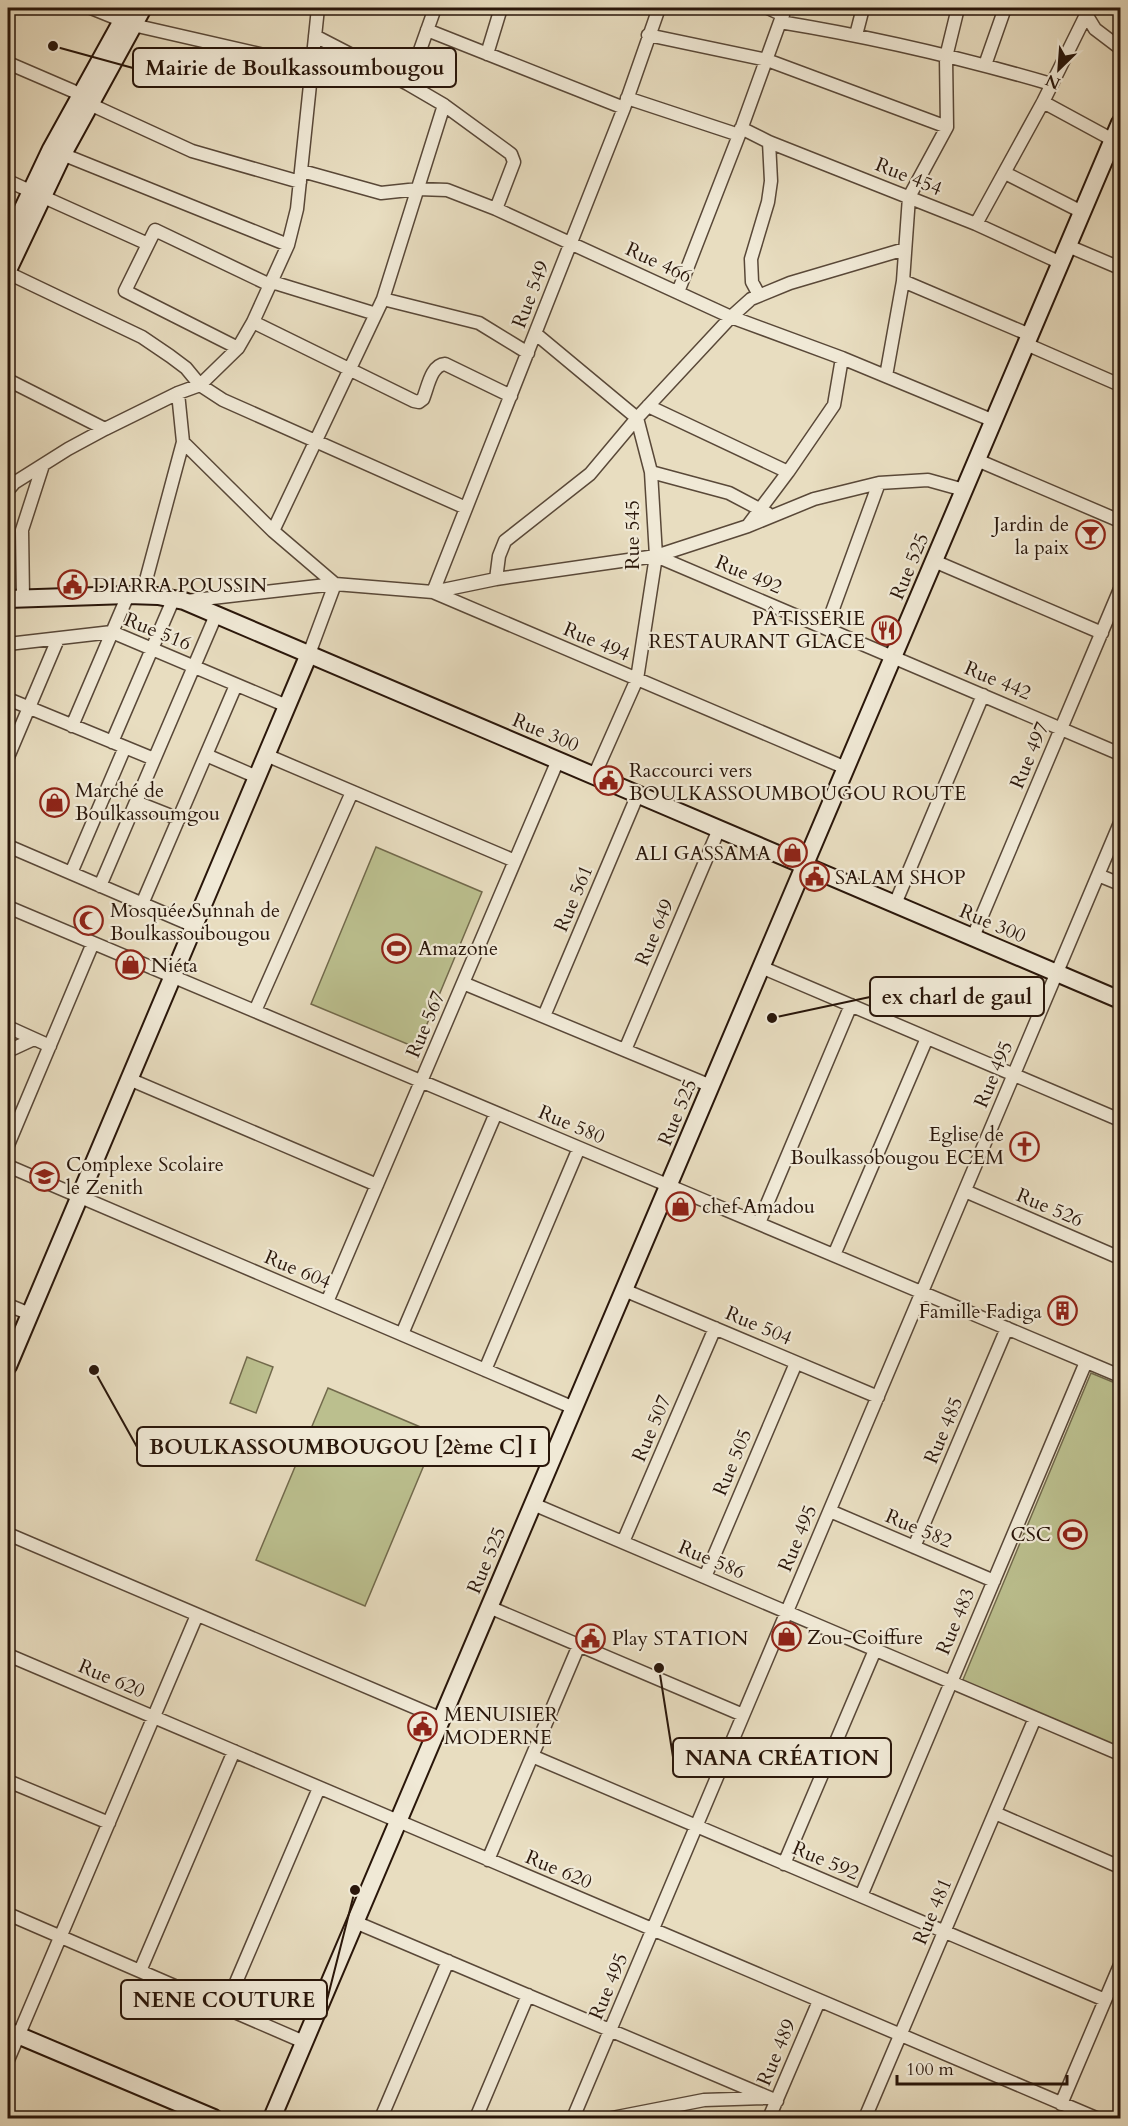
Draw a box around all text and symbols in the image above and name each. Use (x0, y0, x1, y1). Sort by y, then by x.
north arrow (1029, 39, 1089, 99)
callout: Mairie de Boulkassoumbougou (133, 48, 456, 87)
text: Mairie de Boulkassoumbougou (145, 54, 445, 83)
text: N (1042, 69, 1064, 95)
street label: Rue 454 (871, 151, 946, 202)
street label: Rue 466 (621, 235, 696, 289)
street label: Rue 549 (505, 257, 556, 332)
street label: Rue 545 (619, 500, 646, 570)
place label: Jardin de la paix (991, 511, 1069, 561)
bar icon: Jardin de la paix (1074, 519, 1106, 551)
street label: Rue 525 (883, 529, 936, 604)
street label: Rue 492 (711, 548, 786, 601)
public building icon: DIARRA POUSSIN (56, 569, 88, 601)
place label: DIARRA POUSSIN (93, 572, 267, 599)
place label: PÂTISSERIE RESTAURANT GLACE (649, 605, 865, 655)
street label: Rue 516 (120, 606, 195, 657)
restaurant icon: PÂTISSERIE RESTAURANT GLACE (870, 614, 902, 646)
street label: Rue 494 (559, 615, 634, 668)
street label: Rue 442 (960, 654, 1035, 707)
street label: Rue 300 (508, 706, 583, 759)
street label: Rue 497 (1003, 718, 1056, 793)
place label: Raccourci vers BOULKASSOUMBOUGOU ROUTE (629, 757, 966, 807)
public building icon: Raccourci vers BOULKASSOUMBOUGOU ROUTE (592, 765, 624, 797)
place label: Marché de Boulkassoumgou (75, 777, 220, 827)
shop icon: Marché de Boulkassoumgou (38, 786, 70, 818)
shop icon: ALI GASSAMA (776, 837, 808, 869)
place label: ALI GASSAMA (635, 840, 772, 867)
street label: Rue 561 (547, 861, 600, 936)
public building icon: SALAM SHOP (798, 861, 830, 893)
place label: SALAM SHOP (835, 864, 966, 891)
street label: Rue 649 (628, 895, 681, 970)
place label: Mosquée Sunnah de Boulkassoubougou (110, 897, 280, 947)
street label: Rue 300 (955, 897, 1030, 950)
mosque icon: Mosquée Sunnah de Boulkassoubougou (73, 905, 105, 937)
sports icon: Amazone (381, 932, 413, 964)
place label: Amazone (418, 935, 498, 962)
shop icon: Niéta (114, 949, 146, 981)
place label: Niéta (151, 952, 198, 979)
callout: ex charl de gaul (870, 977, 1044, 1016)
text: ex charl de gaul (882, 983, 1032, 1012)
street label: Rue 567 (399, 987, 452, 1062)
street label: Rue 495 (967, 1037, 1020, 1112)
street label: Rue 525 (651, 1075, 704, 1150)
street label: Rue 580 (534, 1098, 609, 1151)
place label: Eglise de Boulkassobougou ECEM (790, 1121, 1004, 1171)
church icon: Eglise de Boulkassobougou ECEM (1009, 1130, 1041, 1162)
place label: Complexe Scolaire le Zenith (66, 1151, 224, 1201)
school or university icon: Complexe Scolaire le Zenith (29, 1160, 61, 1192)
street label: Rue 526 (1012, 1181, 1087, 1234)
shop icon: chef Amadou (665, 1190, 697, 1222)
place label: chef Amadou (702, 1193, 815, 1220)
street label: Rue 604 (260, 1243, 335, 1296)
building icon: Famille Fadiga (1047, 1295, 1079, 1327)
place label: Famille Fadiga (919, 1298, 1042, 1325)
street label: Rue 504 (721, 1299, 796, 1352)
street label: Rue 507 (625, 1391, 678, 1466)
street label: Rue 485 (917, 1393, 970, 1468)
street label: Rue 505 (706, 1425, 759, 1500)
callout: BOULKASSOUMBOUGOU [2ème C] I (137, 1427, 549, 1466)
text: BOULKASSOUMBOUGOU [2ème C] I (149, 1433, 537, 1462)
street label: Rue 495 (771, 1501, 824, 1576)
street label: Rue 582 (881, 1502, 956, 1555)
sports icon: CSC (1056, 1518, 1088, 1550)
place label: CSC (1010, 1521, 1051, 1548)
street label: Rue 525 (460, 1523, 513, 1598)
street label: Rue 586 (674, 1533, 749, 1586)
street label: Rue 483 (929, 1584, 982, 1659)
shop icon: Zou-Coiffure (770, 1621, 802, 1653)
public building icon: Play STATION (575, 1622, 607, 1654)
place label: Zou-Coiffure (807, 1624, 923, 1651)
place label: Play STATION (612, 1625, 748, 1652)
street label: Rue 620 (74, 1652, 149, 1705)
place label: MENUISIER MODERNE (444, 1701, 559, 1751)
public building icon: MENUISIER MODERNE (407, 1710, 439, 1742)
callout: NANA CRÉATION (673, 1738, 891, 1777)
text: NANA CRÉATION (685, 1744, 879, 1773)
street label: Rue 592 (788, 1834, 863, 1887)
street label: Rue 620 (521, 1843, 596, 1896)
street label: Rue 481 (906, 1874, 959, 1949)
street label: Rue 495 (582, 1949, 635, 2024)
callout: NENE COUTURE (121, 1980, 327, 2019)
text: NENE COUTURE (133, 1986, 315, 2015)
street label: Rue 489 (750, 2015, 803, 2090)
scale bar (897, 2048, 1066, 2086)
text: 100 m (906, 2057, 954, 2082)

